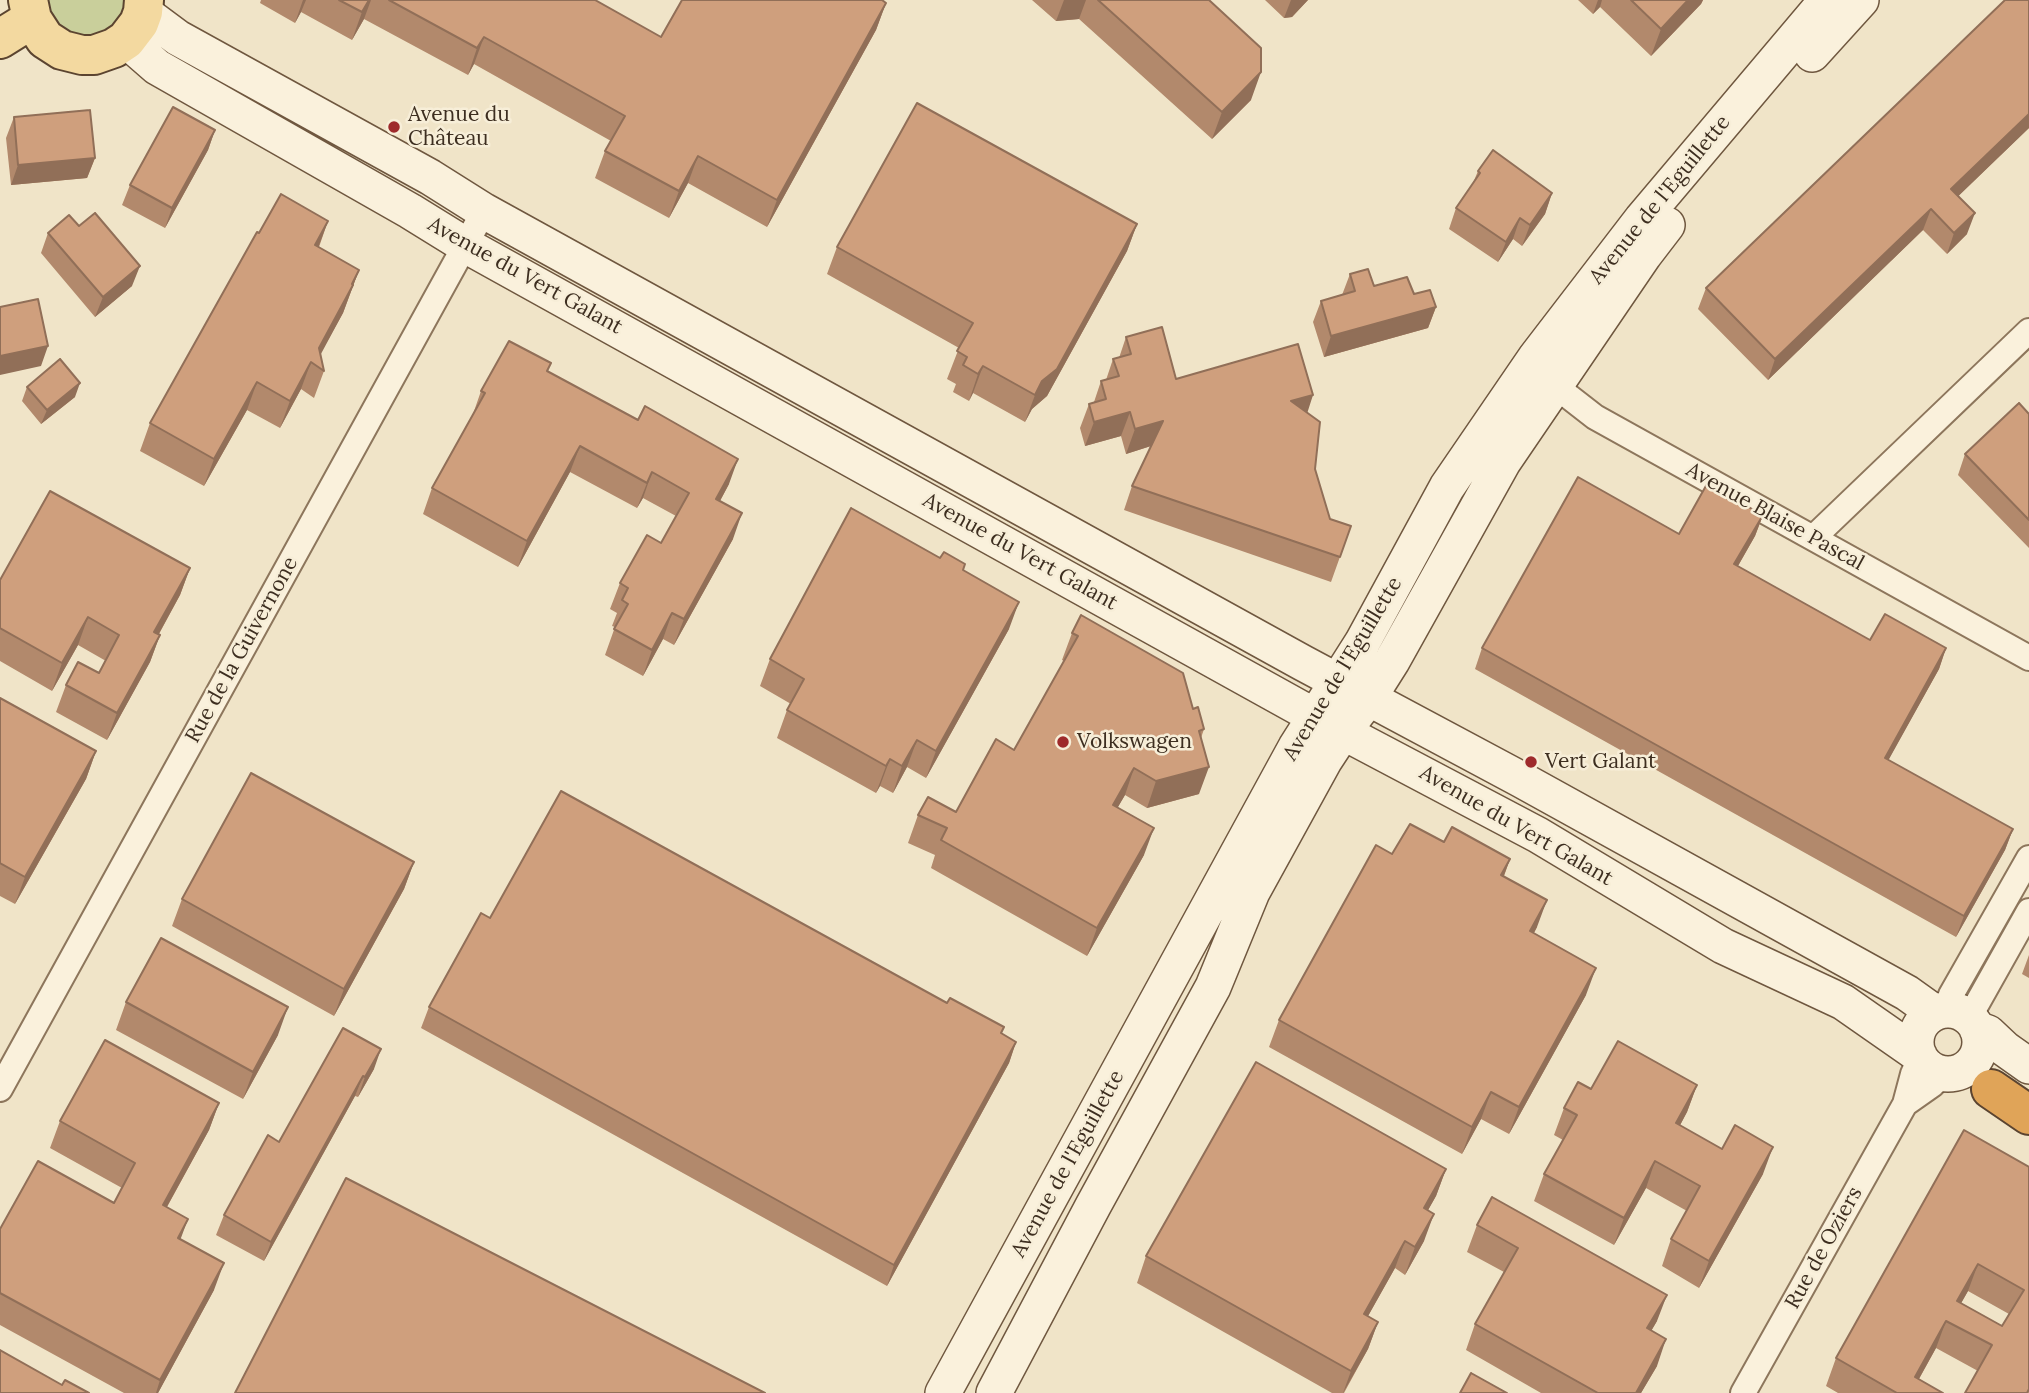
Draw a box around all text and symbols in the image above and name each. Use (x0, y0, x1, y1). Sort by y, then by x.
place label: Avenue du Château (408, 102, 510, 152)
street label: Avenue de l'Eguillette (1584, 111, 1736, 289)
marker: Avenue du Château (386, 119, 402, 135)
street label: Avenue du Vert Galant (423, 212, 627, 340)
street label: Avenue Blaise Pascal (1682, 458, 1868, 576)
street label: Avenue du Vert Galant (918, 488, 1122, 616)
street label: Rue de la Guivernone (180, 553, 304, 747)
street label: Avenue de l'Eguillette (1278, 573, 1408, 765)
place label: Volkswagen (1077, 729, 1192, 755)
marker: Volkswagen (1055, 734, 1071, 750)
place label: Vert Galant (1545, 749, 1656, 775)
marker: Vert Galant (1523, 754, 1539, 770)
street label: Avenue du Vert Galant (1415, 760, 1617, 892)
street label: Avenue de l'Eguillette (1006, 1066, 1130, 1262)
street label: Rue de Oziers (1780, 1183, 1868, 1313)

